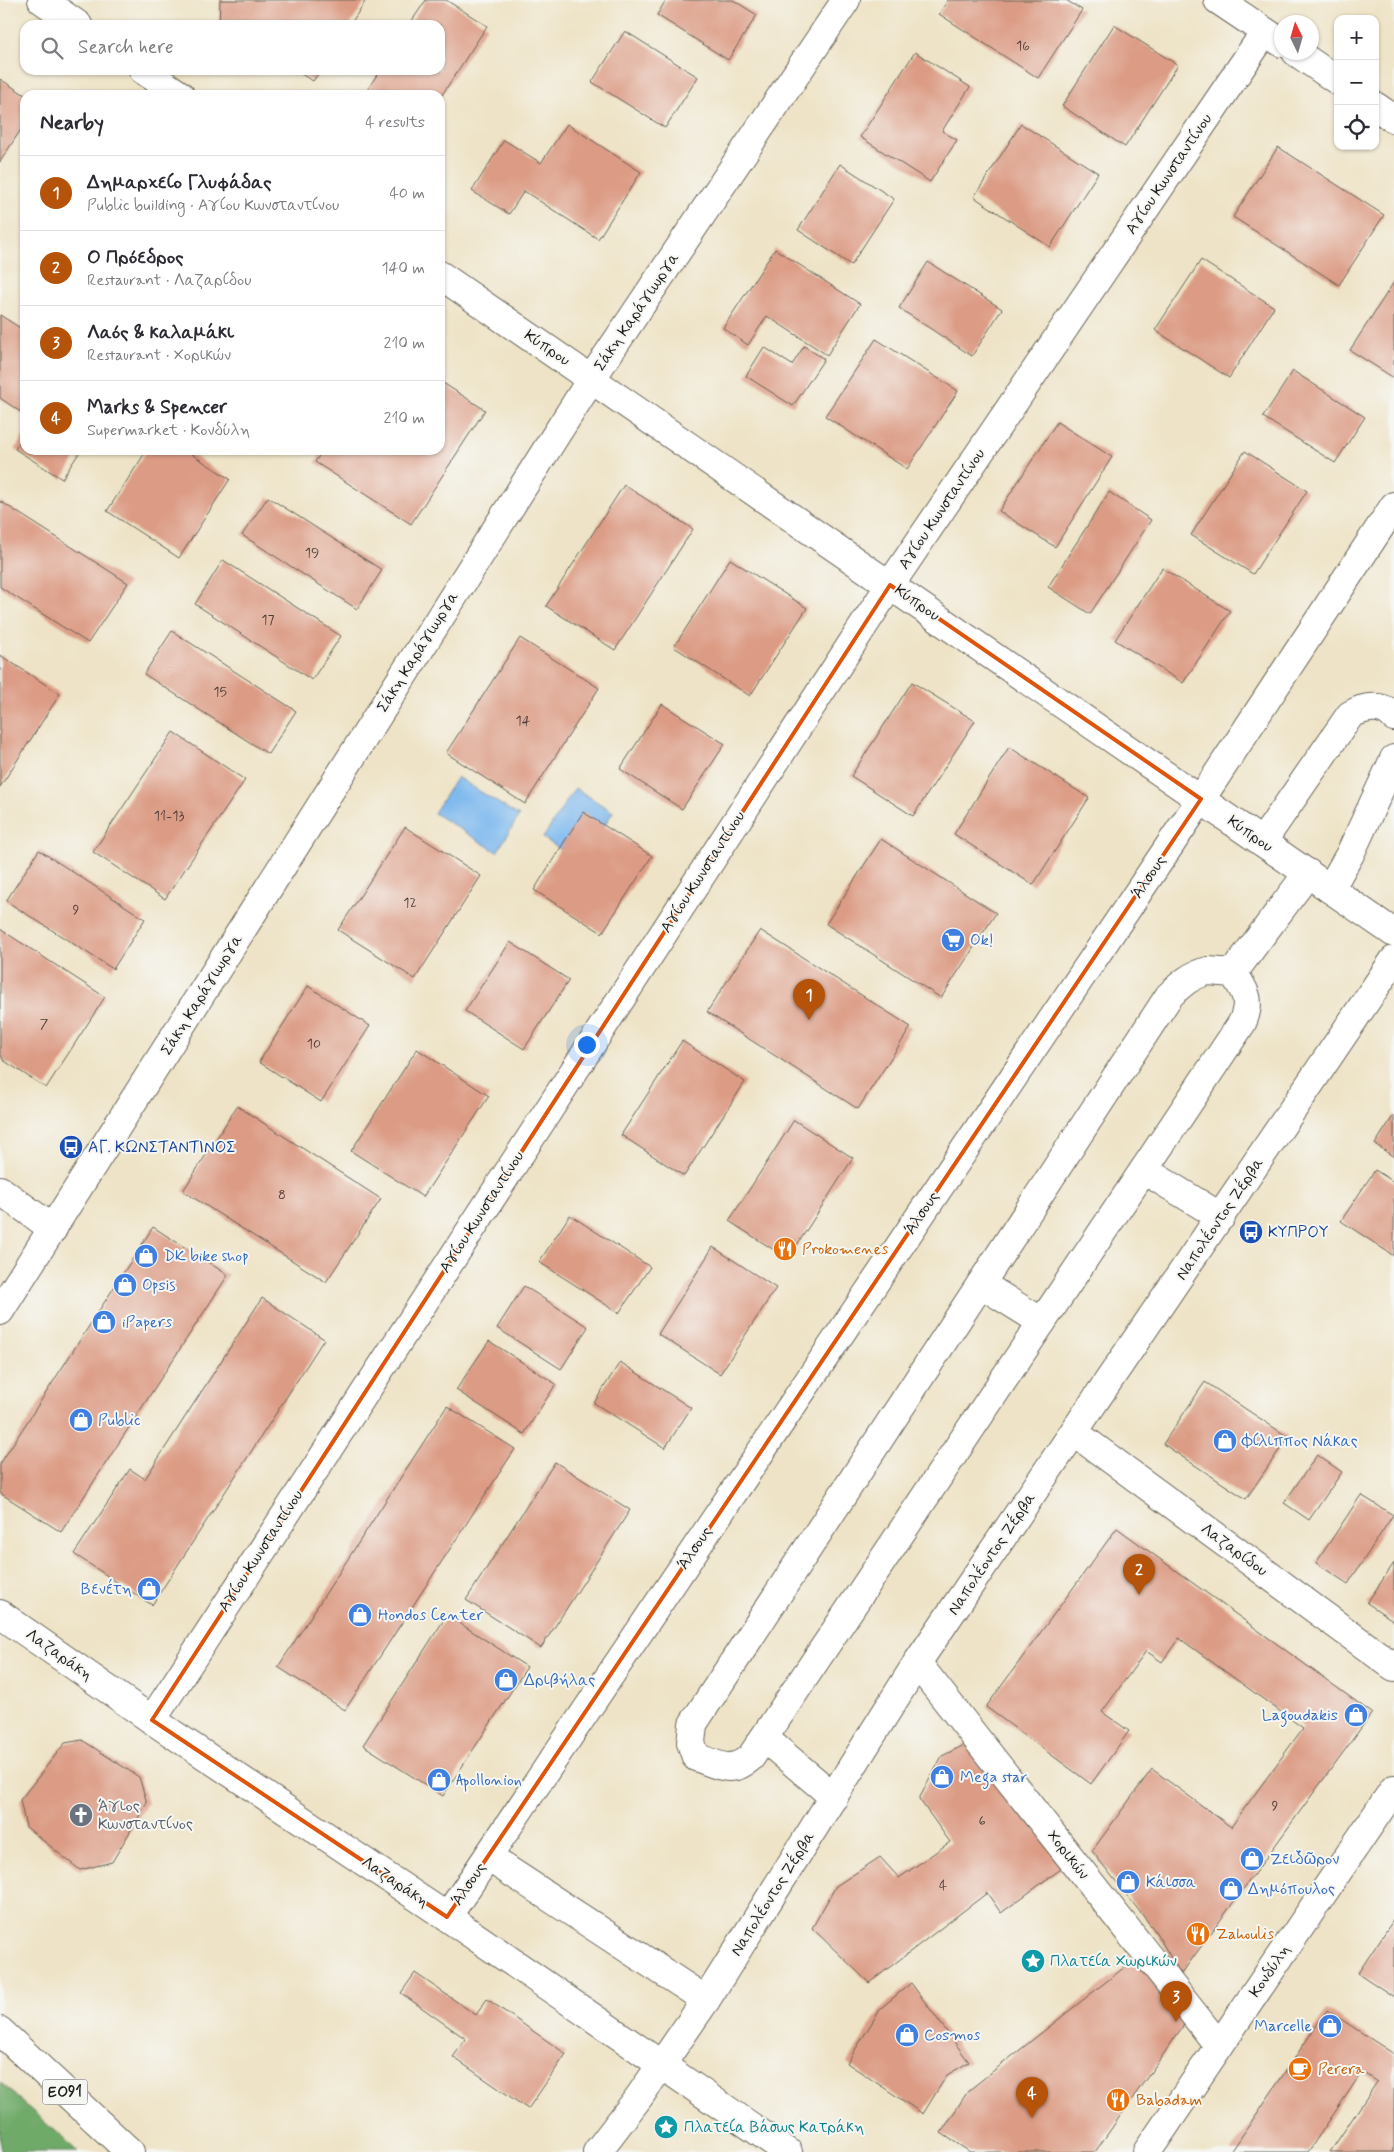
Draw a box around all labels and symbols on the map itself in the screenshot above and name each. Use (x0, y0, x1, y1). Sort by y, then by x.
north arrow (1274, 15, 1319, 60)
house number: 16 (1016, 37, 1030, 55)
street label: Αγίου Κωνσταντίνου (1121, 110, 1217, 238)
street label: Σάκη Καράγιωργα (589, 249, 685, 375)
street label: Κύπρου (520, 325, 574, 371)
street label: Αγίου Κωνσταντίνου (894, 445, 990, 573)
house number: 19 (305, 544, 319, 562)
street label: Κύπρου (890, 580, 944, 626)
street label: Σάκη Καράγιωργα (372, 588, 464, 716)
house number: 17 (261, 611, 275, 629)
house number: 15 (213, 683, 227, 701)
house number: 14 (516, 712, 531, 730)
house number: 11-13 (154, 807, 184, 825)
street label: Αγίου Κωνσταντίνου (656, 807, 750, 937)
street label: Κύπρου (1223, 811, 1277, 857)
street label: Άλσους (1127, 851, 1171, 903)
house number: 12 (403, 894, 417, 912)
house number: 9 (73, 901, 80, 919)
supermarket icon: Ok! (940, 927, 966, 953)
place label: Ok! (970, 930, 993, 951)
street label: Σάκη Καράγιωργα (156, 931, 248, 1059)
pin: 1 (793, 979, 825, 1020)
house number: 7 (40, 1015, 49, 1033)
your location (574, 1032, 600, 1058)
house number: 10 (307, 1035, 321, 1053)
bus stop icon: ΑΓ. ΚΩΝΣΤΑΝΤΙΝΟΣ (58, 1134, 84, 1160)
place label: ΑΓ. ΚΩΝΣΤΑΝΤΙΝΟΣ (88, 1137, 236, 1158)
street label: Αγίου Κωνσταντίνου (435, 1147, 529, 1277)
street label: Ναπολέοντος Ζέρβα (1170, 1153, 1269, 1284)
house number: 8 (278, 1186, 286, 1204)
street label: Άλσους (900, 1187, 944, 1239)
bus stop icon: ΚΥΠΡΟΥ (1238, 1219, 1264, 1245)
place label: ΚΥΠΡΟΥ (1268, 1222, 1329, 1243)
restaurant icon: Prokomenes (772, 1236, 798, 1262)
place label: Prokomenes (802, 1239, 888, 1260)
shop icon: DK bike shop (133, 1243, 159, 1269)
place label: DK bike shop (164, 1246, 249, 1267)
shop icon: Opsis (112, 1272, 138, 1298)
place label: Opsis (142, 1275, 176, 1296)
shop icon: iPapers (91, 1309, 117, 1335)
place label: iPapers (122, 1312, 172, 1333)
shop icon: Public (68, 1407, 94, 1433)
place label: Public (98, 1410, 141, 1431)
shop icon: Φίλιππος Νάκας (1212, 1428, 1238, 1454)
place label: Φίλιππος Νάκας (1241, 1431, 1358, 1452)
street label: Αγίου Κωνσταντίνου (214, 1486, 308, 1616)
street label: Ναπολέοντος Ζέρβα (942, 1488, 1041, 1619)
street label: Λαζαρίδου (1196, 1519, 1272, 1581)
street label: Άλσους (673, 1522, 717, 1574)
pin: 2 (1123, 1554, 1155, 1595)
shop icon: Βενέτη (136, 1576, 162, 1602)
place label: Βενέτη (81, 1578, 132, 1600)
shop icon: Hondos Center (347, 1602, 373, 1628)
place label: Hondos Center (378, 1605, 483, 1626)
street label: Λαζαράκη (21, 1624, 97, 1686)
shop icon: Δριβήλας (493, 1667, 519, 1693)
place label: Δριβήλας (524, 1670, 595, 1691)
shop icon: Lagoudakis (1343, 1702, 1369, 1728)
place label: Lagoudakis (1262, 1705, 1338, 1727)
shop icon: Mega star (929, 1764, 955, 1790)
shop icon: Apollonion (426, 1767, 452, 1793)
place label: Mega star (960, 1767, 1028, 1789)
place label: Apollonion (456, 1770, 522, 1792)
place label: Άγιος Κωνσταντίνος (98, 1796, 193, 1835)
house number: 9 (1272, 1797, 1279, 1815)
church icon: Άγιος Κωνσταντίνος (68, 1802, 94, 1828)
house number: 6 (978, 1812, 986, 1830)
street label: Χορικών (1042, 1826, 1094, 1884)
street label: Ναπολέοντος Ζέρβα (725, 1827, 820, 1960)
shop icon: Ζεὶδῶρον (1239, 1846, 1265, 1872)
place label: Ζεὶδῶρον (1270, 1849, 1339, 1870)
street label: Λαζαράκη (357, 1852, 433, 1912)
street label: Άλσους (447, 1858, 491, 1910)
shop icon: Κάισσα (1115, 1869, 1141, 1895)
place label: Κάισσα (1146, 1872, 1196, 1893)
shop icon: Δημόπουλος (1218, 1876, 1244, 1902)
house number: 4 (939, 1877, 947, 1895)
place label: Δημόπουλος (1248, 1879, 1335, 1900)
restaurant icon: Zahoulis (1185, 1921, 1211, 1947)
place label: Zahoulis (1216, 1924, 1274, 1945)
street label: Κονδύλη (1245, 1940, 1295, 2002)
place icon: Πλατεία Χωρικών (1020, 1948, 1046, 1974)
place label: Πλατεία Χωρικών (1050, 1951, 1177, 1972)
pin: 3 (1160, 1981, 1192, 2022)
shop icon: Marcelle (1317, 2013, 1343, 2039)
place label: Marcelle (1254, 2016, 1312, 2037)
shop icon: Cosmos (894, 2022, 920, 2048)
place label: Cosmos (924, 2025, 980, 2046)
cafe icon: Perera (1287, 2056, 1313, 2082)
place label: Perera (1318, 2059, 1365, 2080)
pin: 4 (1016, 2077, 1048, 2118)
road number: ΕΟ91 (42, 2080, 88, 2104)
restaurant icon: Babadam (1105, 2087, 1131, 2113)
place label: Babadam (1136, 2090, 1202, 2111)
place icon: Πλατεία Βάσως Κατράκη (653, 2114, 679, 2140)
place label: Πλατεία Βάσως Κατράκη (684, 2117, 864, 2138)

